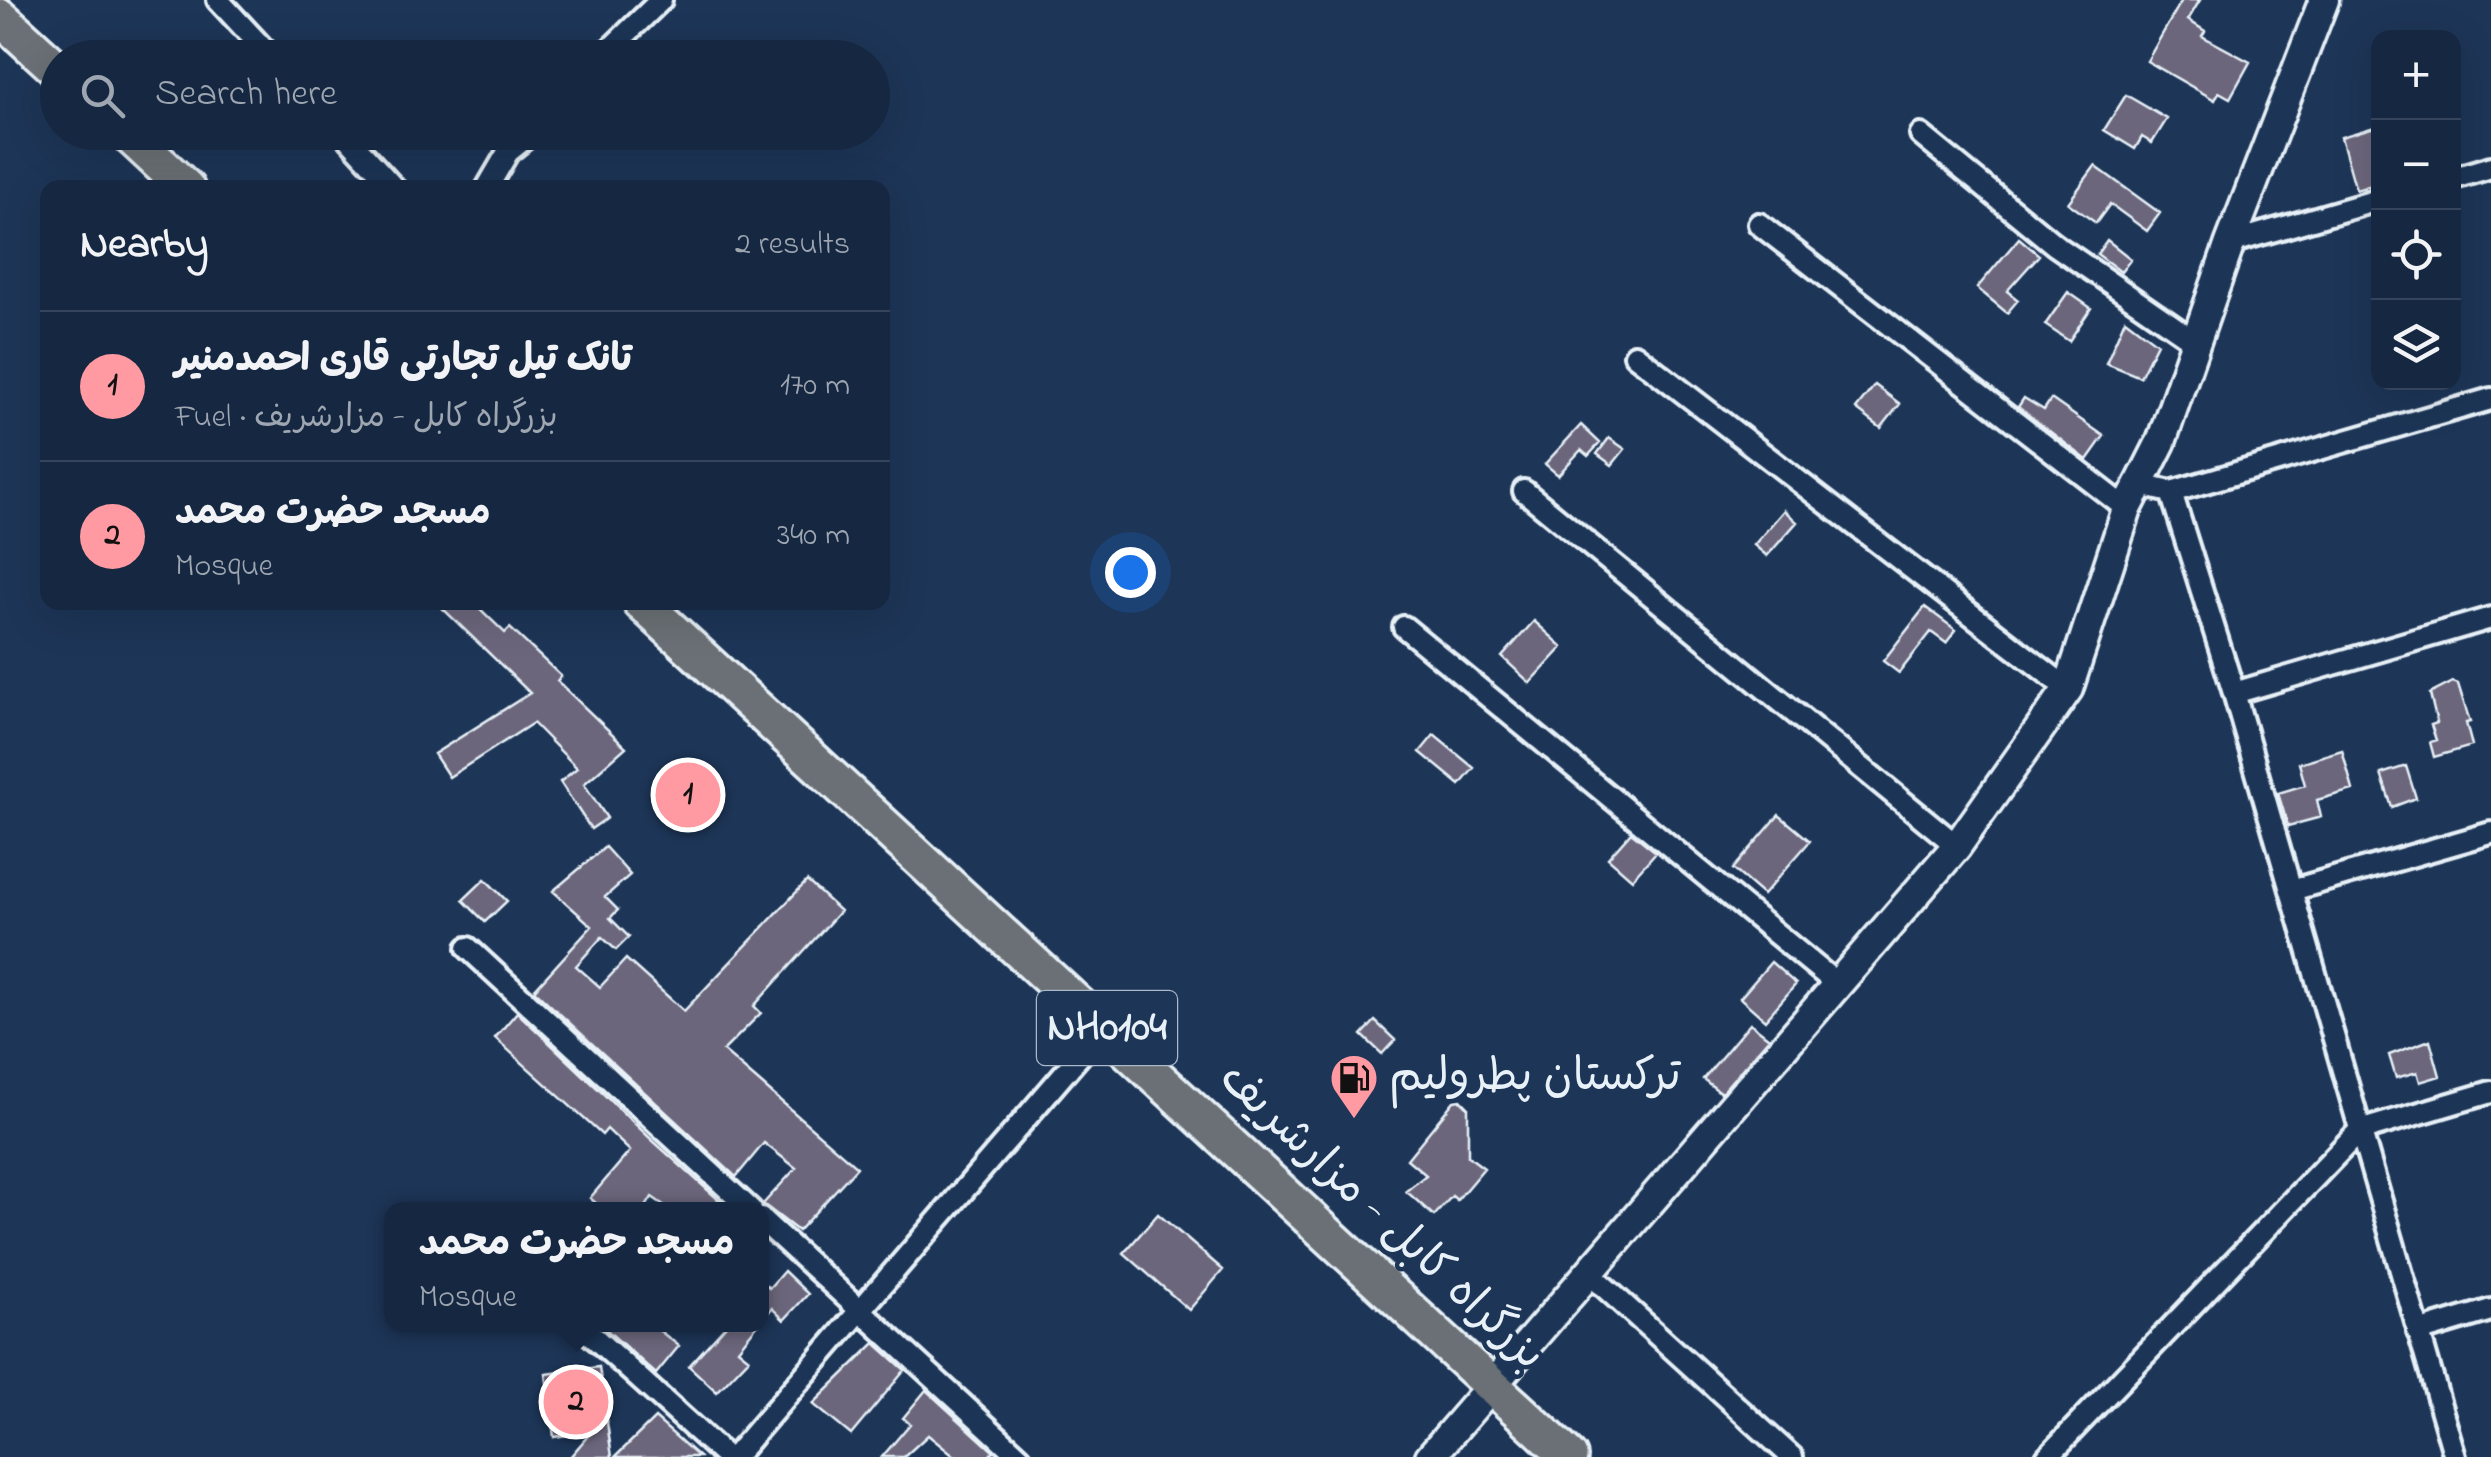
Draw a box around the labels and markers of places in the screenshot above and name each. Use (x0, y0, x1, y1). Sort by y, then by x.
pin: 1 (656, 758, 720, 832)
place label: ترکستان پطرولیم (1389, 1045, 1682, 1111)
fuel station icon: ترکستان پطرولیم (1328, 1052, 1380, 1120)
pin: 2 (544, 1364, 608, 1440)

